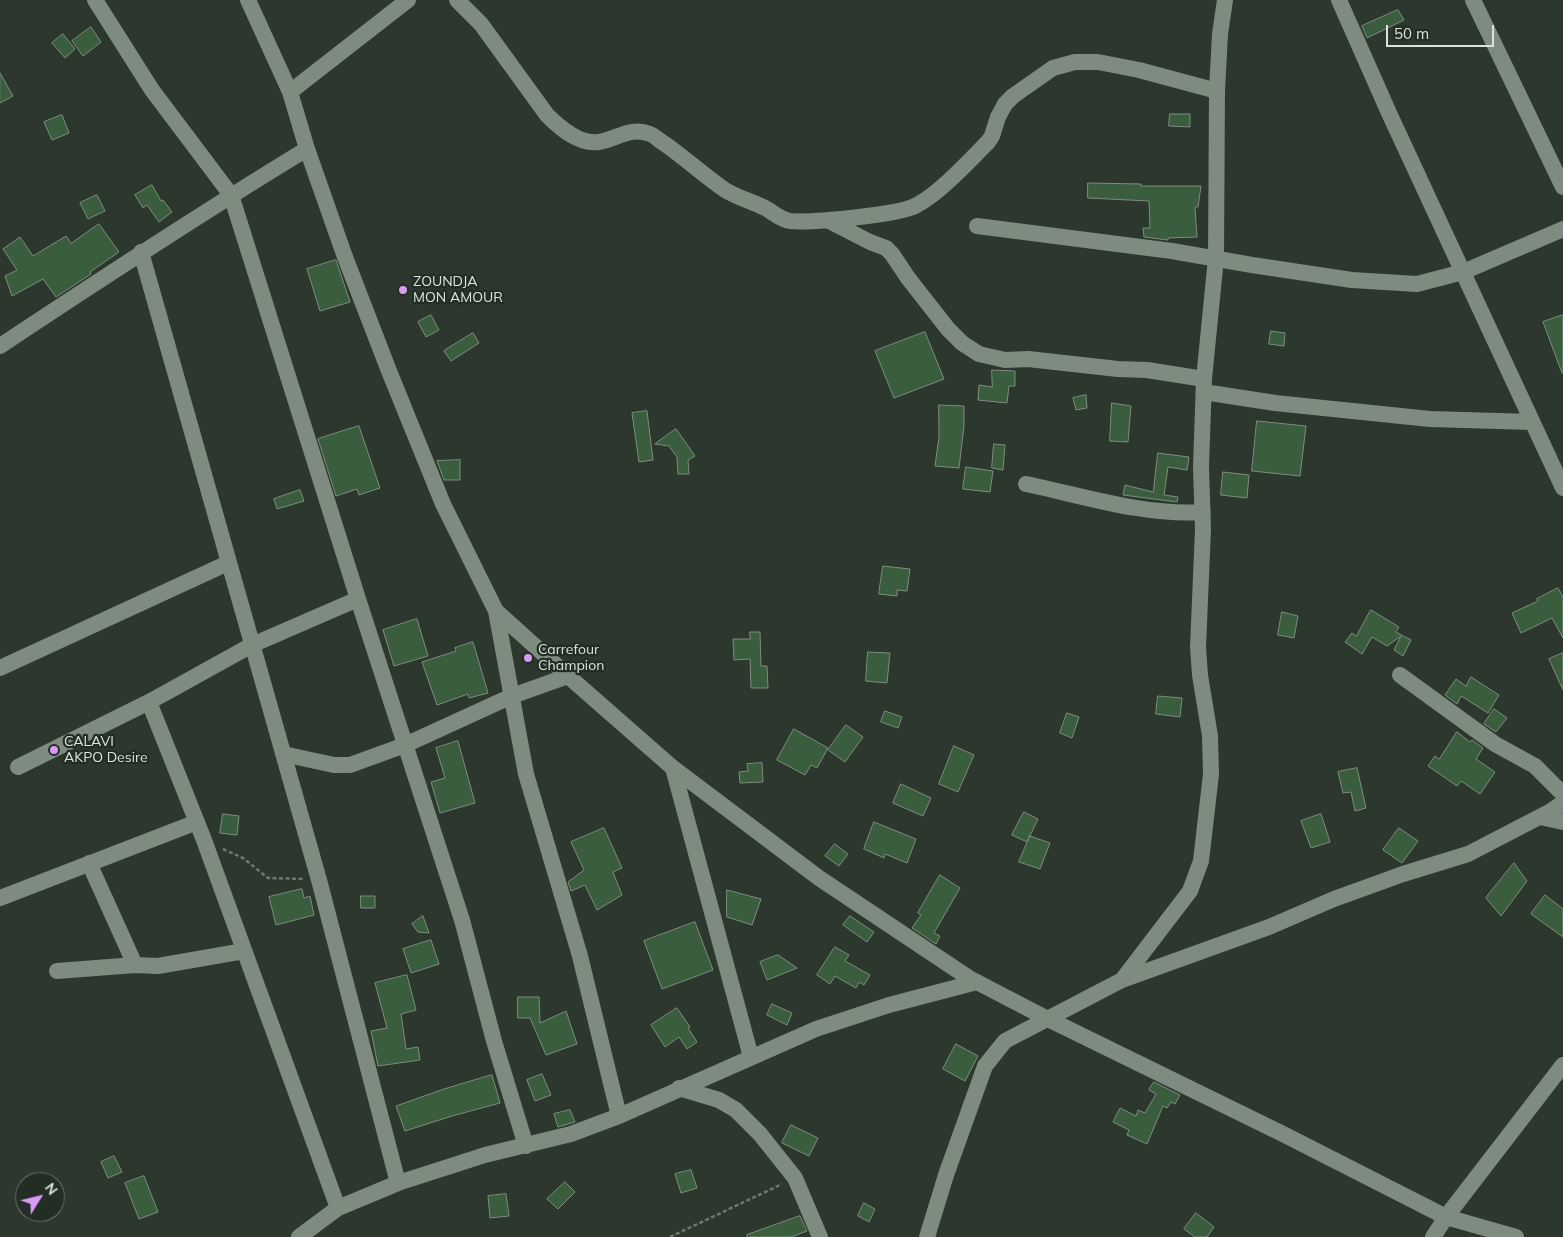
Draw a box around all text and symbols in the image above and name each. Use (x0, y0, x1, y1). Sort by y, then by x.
scale bar (1388, 15, 1496, 47)
text: 50 m (1394, 24, 1429, 43)
place label: ZOUNDJA MON AMOUR (413, 274, 503, 306)
marker: ZOUNDJA MON AMOUR (397, 284, 409, 296)
place label: Carrefour Champion (538, 642, 604, 674)
marker: Carrefour Champion (522, 652, 534, 664)
place label: CALAVI AKPO Desire (64, 734, 148, 766)
marker: CALAVI AKPO Desire (48, 744, 60, 756)
north arrow (15, 1172, 65, 1222)
text: N (41, 1179, 62, 1198)

